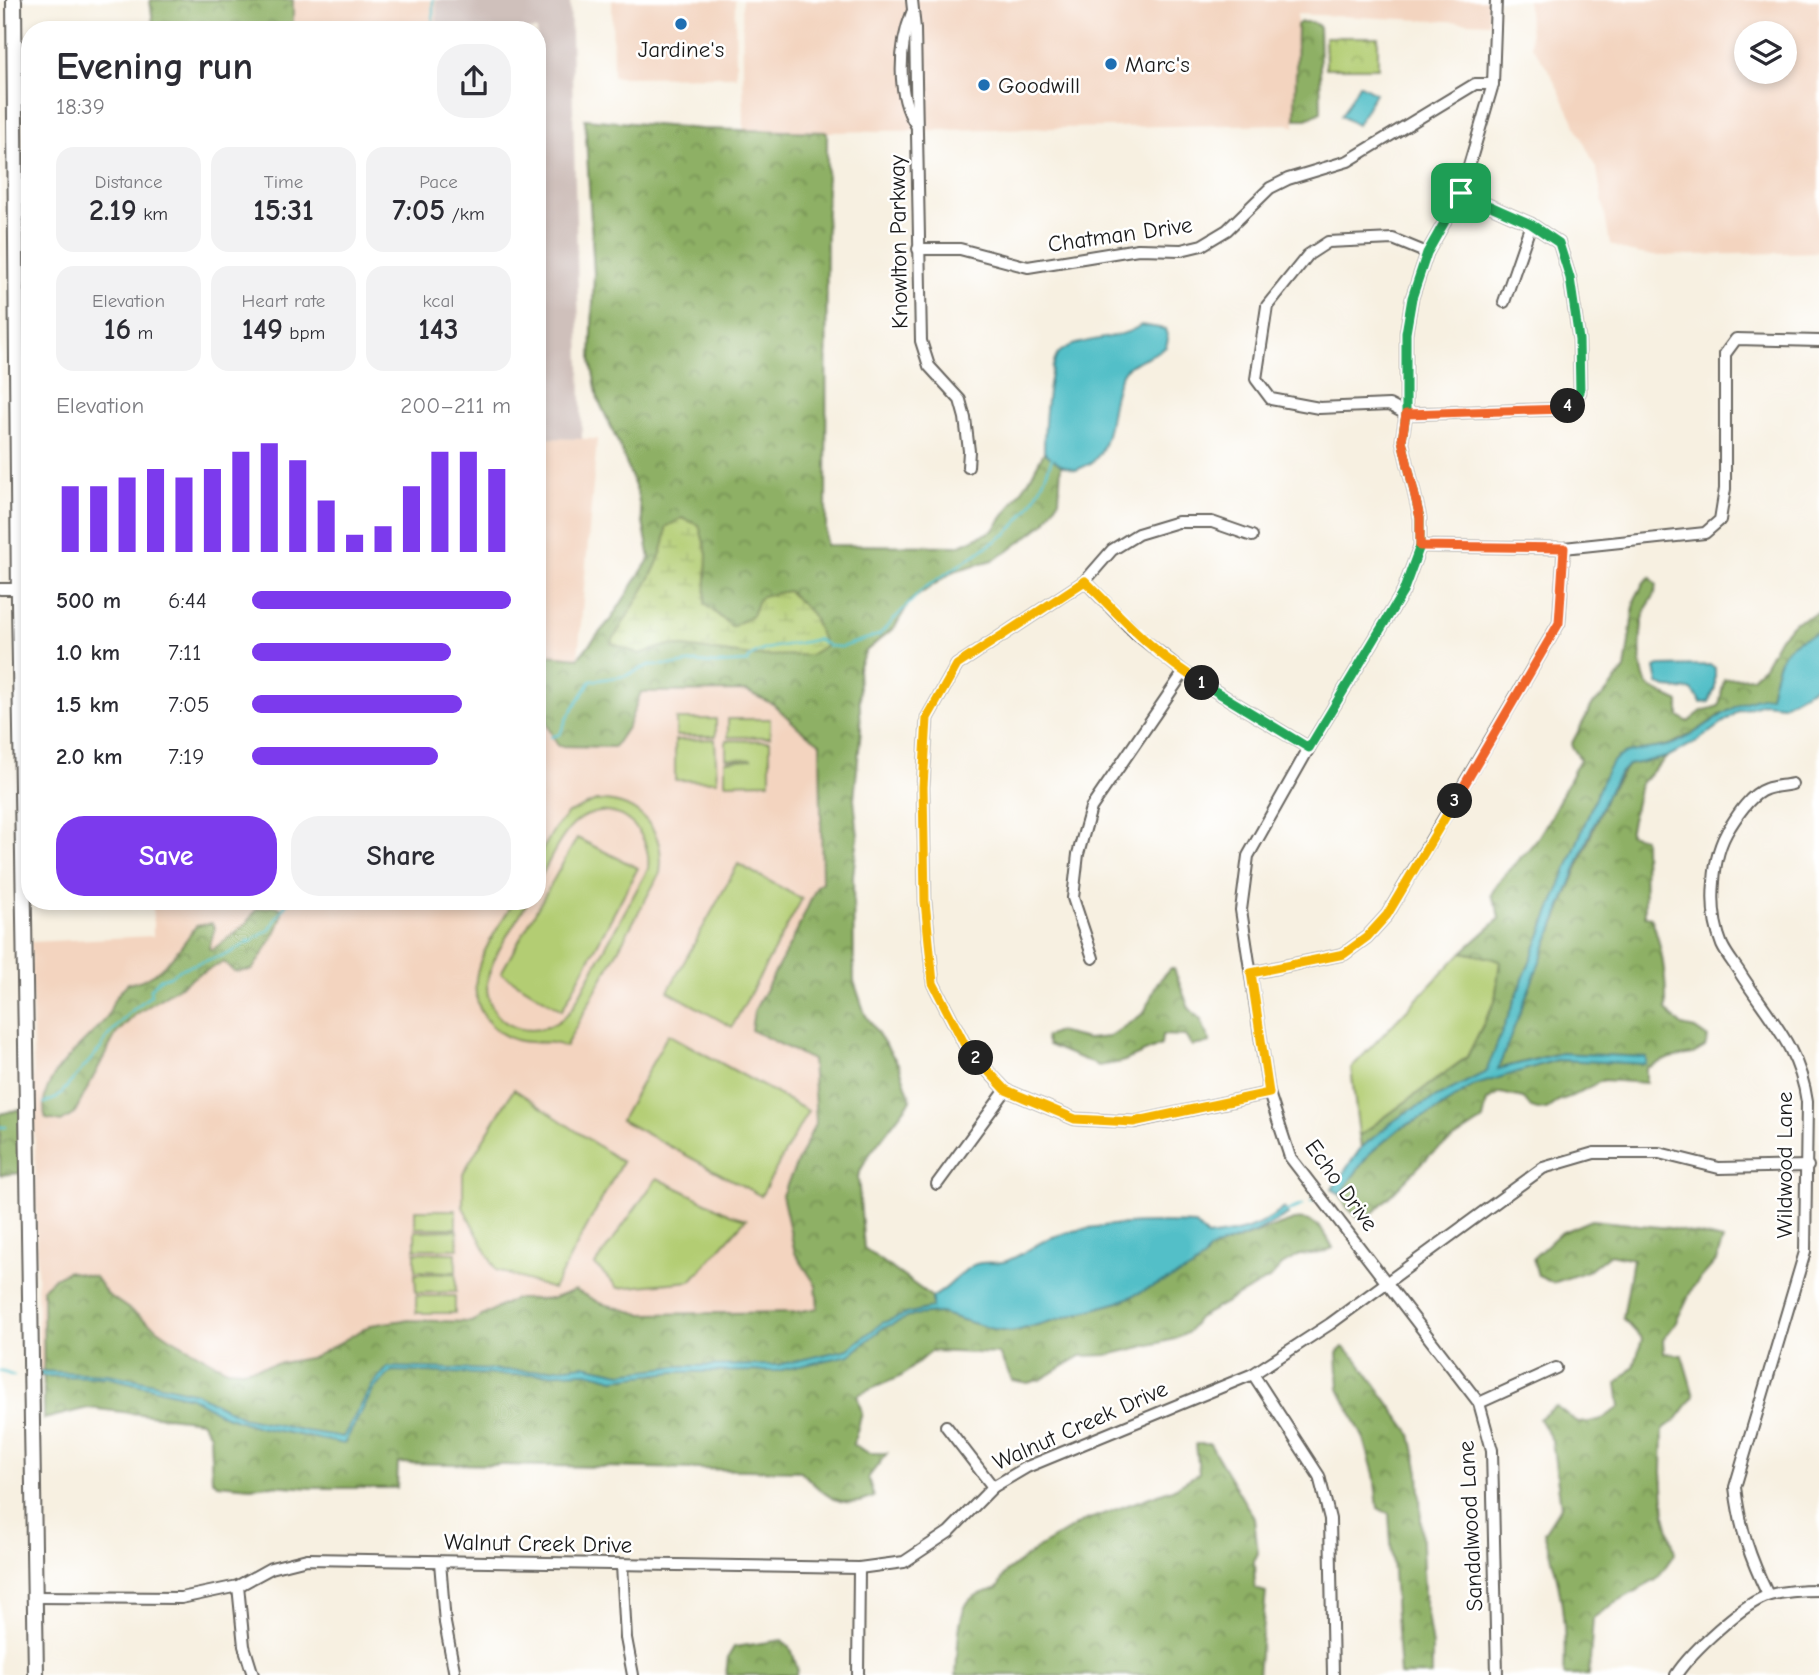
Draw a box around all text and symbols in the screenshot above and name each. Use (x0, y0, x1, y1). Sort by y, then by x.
marker: Jardine's (673, 16, 689, 32)
map controls (1734, 21, 1797, 84)
button: layers (1734, 21, 1797, 84)
place label: Jardine's (638, 36, 724, 63)
button: share (437, 44, 511, 118)
text: Evening run (56, 45, 253, 89)
place label: Marc's (1125, 51, 1190, 78)
marker: Marc's (1103, 56, 1119, 72)
place label: Goodwill (998, 72, 1080, 99)
marker: Goodwill (976, 77, 992, 93)
text: 18:39 (56, 93, 105, 120)
street label: Knowlton Parkway (883, 154, 914, 329)
pin (1431, 163, 1491, 223)
text: Distance (94, 171, 163, 193)
text: Time (264, 171, 303, 193)
text: Pace (419, 171, 458, 193)
icon: arrive (1442, 174, 1480, 212)
text: 2.19 (89, 193, 137, 228)
text: 15:31 (253, 193, 314, 228)
text: 7:05 (392, 193, 445, 228)
text: km (137, 203, 168, 225)
text: /km (445, 203, 485, 225)
street label: Chatman Drive (1046, 211, 1194, 258)
text: Elevation (92, 290, 165, 312)
text: Heart rate (242, 290, 325, 312)
text: kcal (423, 290, 454, 312)
text: 16 (104, 312, 131, 347)
text: 149 (242, 312, 283, 347)
text: 143 (418, 312, 459, 347)
text: m (131, 322, 153, 344)
text: bpm (283, 322, 325, 344)
pin: 4 (1550, 388, 1586, 424)
text: Elevation (56, 392, 144, 419)
text: 200–211 m (400, 392, 511, 419)
text: 4 (1563, 394, 1572, 416)
text: 500 m (56, 587, 121, 614)
text: 6:44 (168, 587, 207, 614)
text: 1.0 km (56, 639, 120, 666)
text: 7:11 (168, 639, 201, 666)
pin: 1 (1184, 666, 1220, 700)
text: 1 (1198, 671, 1205, 693)
text: 1.5 km (56, 691, 119, 718)
text: 7:05 (168, 691, 210, 718)
text: 2.0 km (56, 743, 122, 770)
text: 7:19 (168, 743, 204, 770)
pin: 3 (1438, 784, 1472, 818)
text: 3 (1450, 789, 1459, 811)
button: Save (56, 816, 277, 896)
button: Share (291, 816, 511, 896)
pin: 2 (958, 1040, 993, 1076)
text: 2 (971, 1046, 980, 1068)
street label: Wildwood Lane (1771, 1091, 1798, 1239)
street label: Echo Drive (1299, 1134, 1384, 1236)
street label: Walnut Creek Drive (989, 1375, 1172, 1476)
street label: Sandalwood Lane (1453, 1440, 1488, 1612)
street label: Walnut Creek Drive (444, 1528, 632, 1559)

